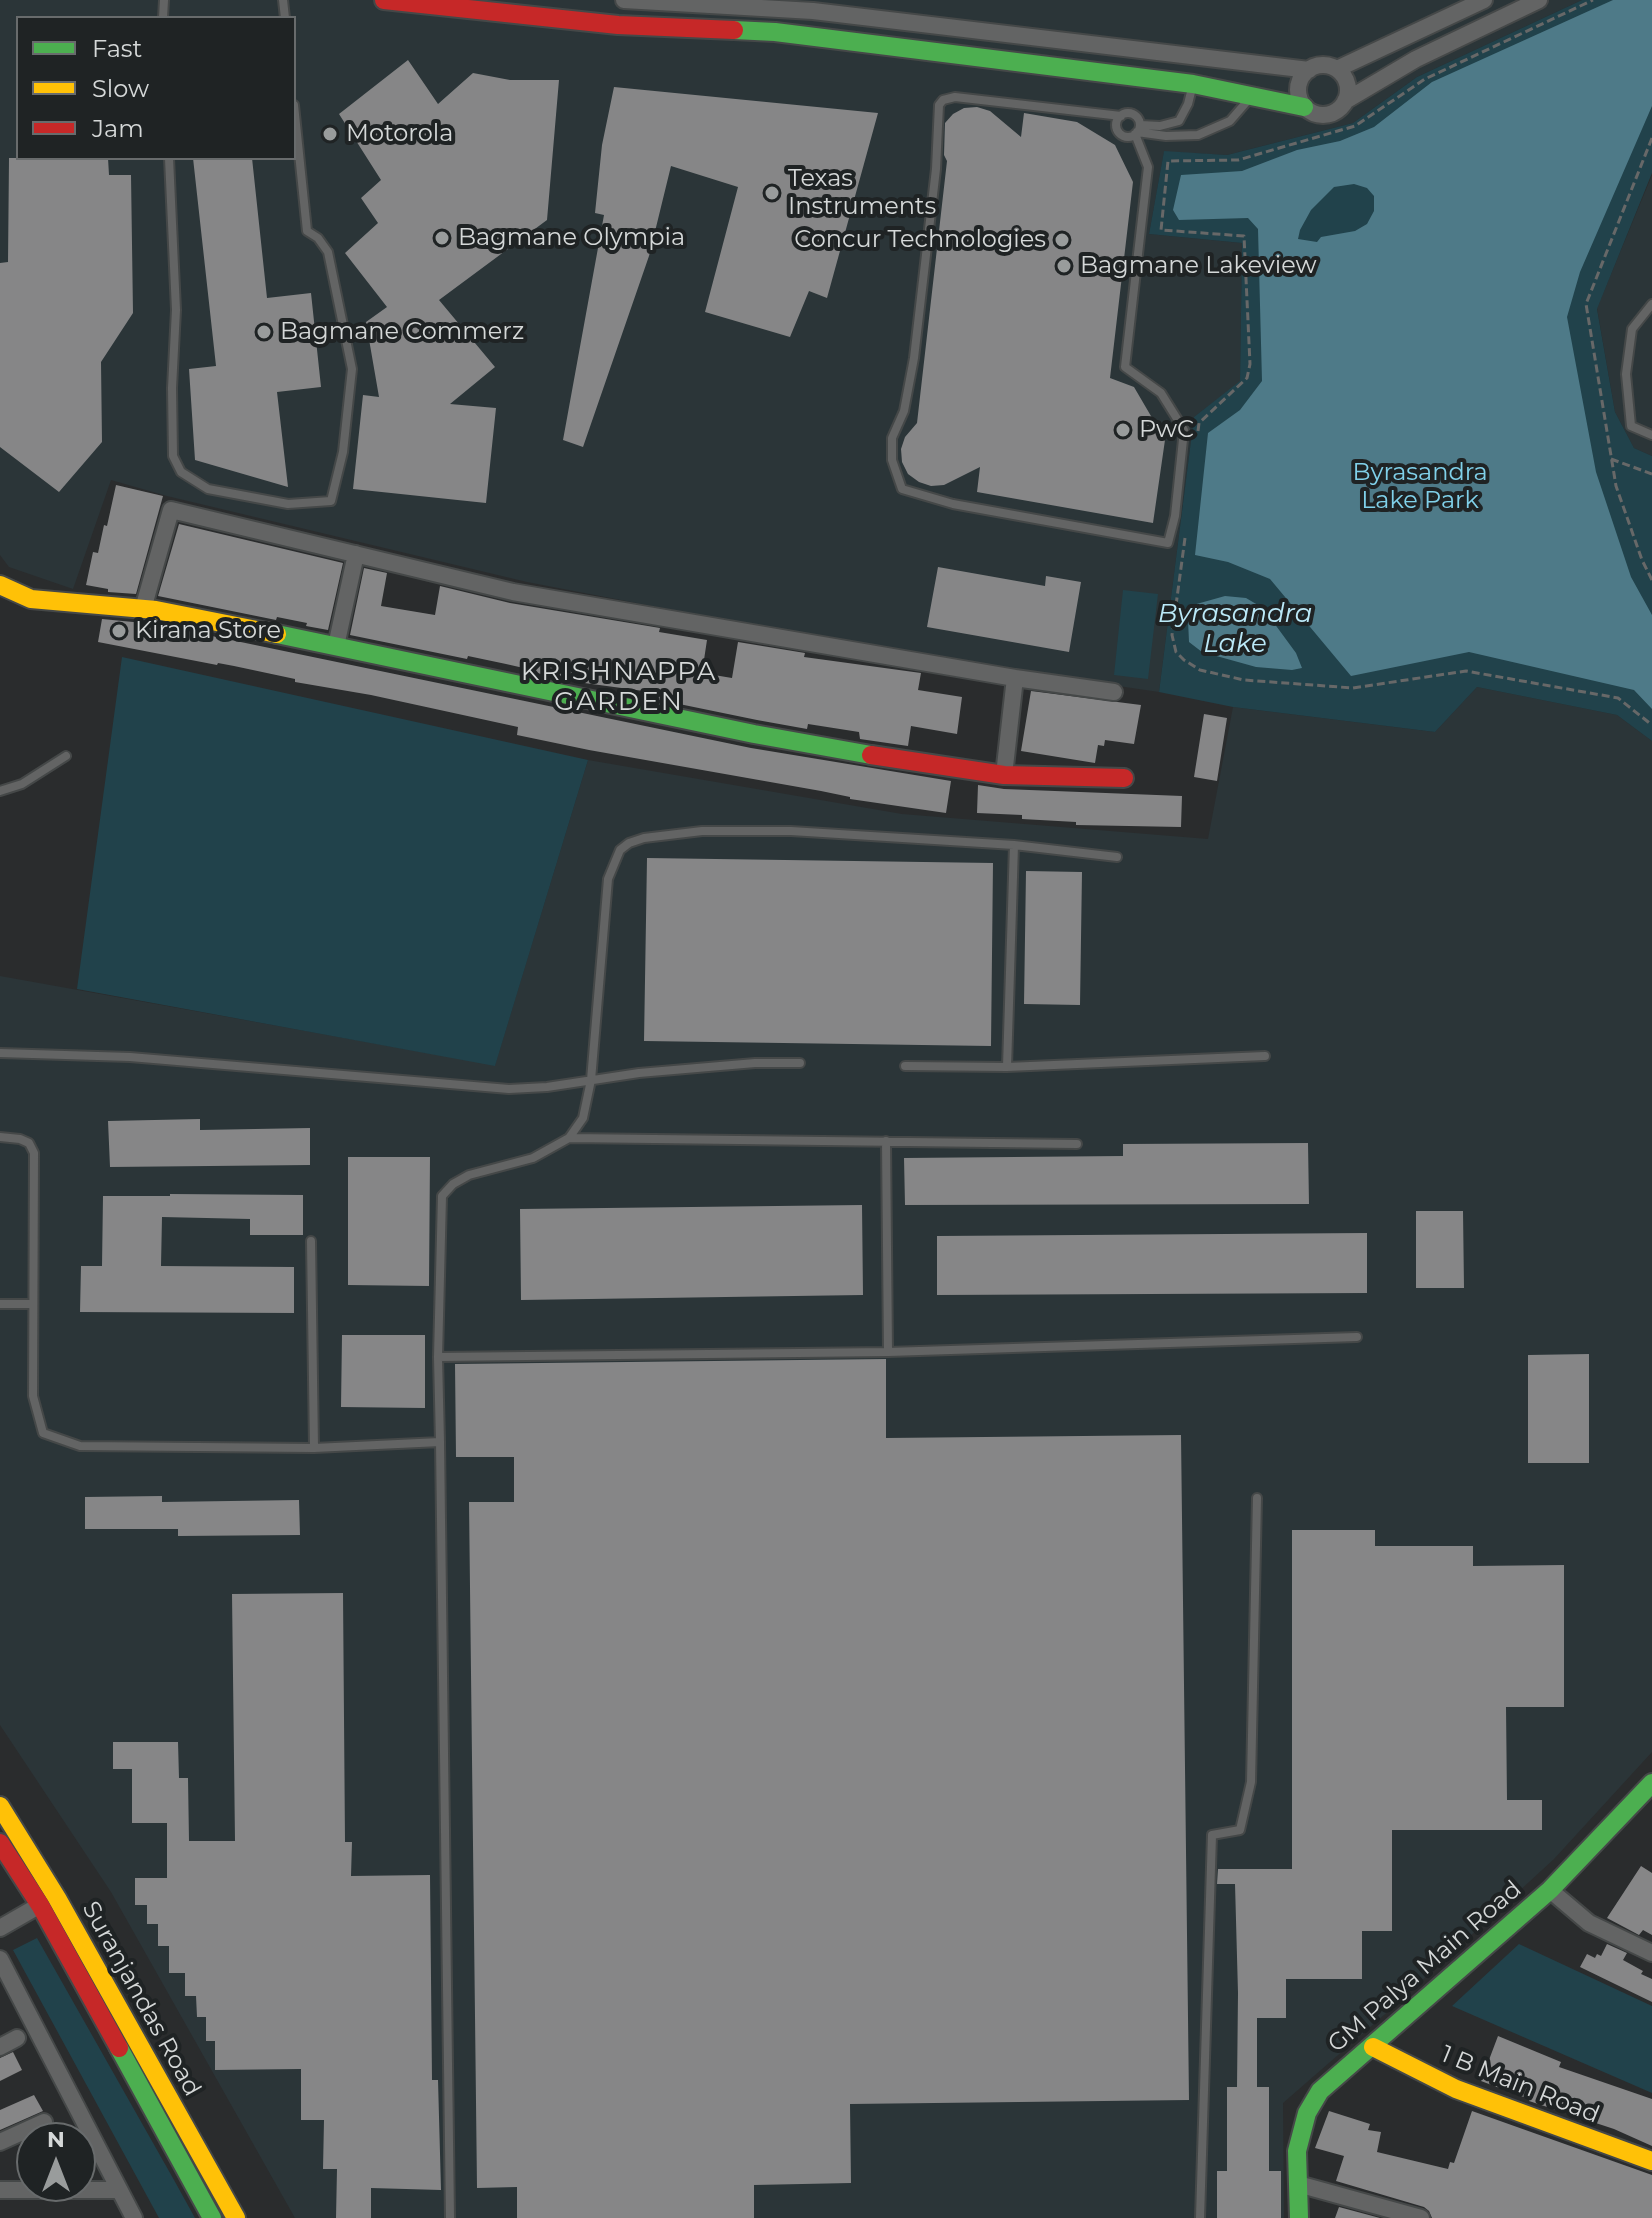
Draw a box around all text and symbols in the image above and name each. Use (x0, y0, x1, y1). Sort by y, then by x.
legend (16, 16, 296, 160)
text: Fast (92, 34, 142, 63)
text: Slow (92, 74, 149, 103)
text: Jam (92, 114, 144, 143)
place label: Motorola (346, 120, 453, 148)
marker: Motorola (321, 125, 339, 143)
place label: Texas Instruments (788, 165, 936, 221)
marker: Texas Instruments (763, 184, 781, 202)
place label: Bagmane Olympia (458, 224, 685, 252)
place label: Concur Technologies (794, 226, 1046, 254)
marker: Bagmane Olympia (433, 229, 451, 247)
marker: Concur Technologies (1053, 231, 1071, 249)
place label: Bagmane Lakeview (1080, 252, 1317, 280)
marker: Bagmane Lakeview (1055, 257, 1073, 275)
place label: Bagmane Commerz (280, 318, 524, 346)
marker: Bagmane Commerz (255, 323, 273, 341)
place label: PwC (1139, 416, 1194, 444)
marker: PwC (1114, 421, 1132, 439)
park label: Byrasandra Lake Park (1352, 459, 1488, 515)
water label: Byrasandra Lake (1158, 598, 1312, 660)
place label: Kirana Store (135, 617, 281, 645)
marker: Kirana Store (110, 622, 128, 640)
district label: KRISHNAPPA GARDEN (521, 656, 717, 718)
street label: GM Palya Main Road (1322, 1875, 1528, 2059)
street label: Suranjandas Road (76, 1897, 206, 2101)
street label: 1 B Main Road (1437, 2040, 1603, 2130)
north arrow (16, 2122, 96, 2202)
text: N (47, 2126, 65, 2153)

